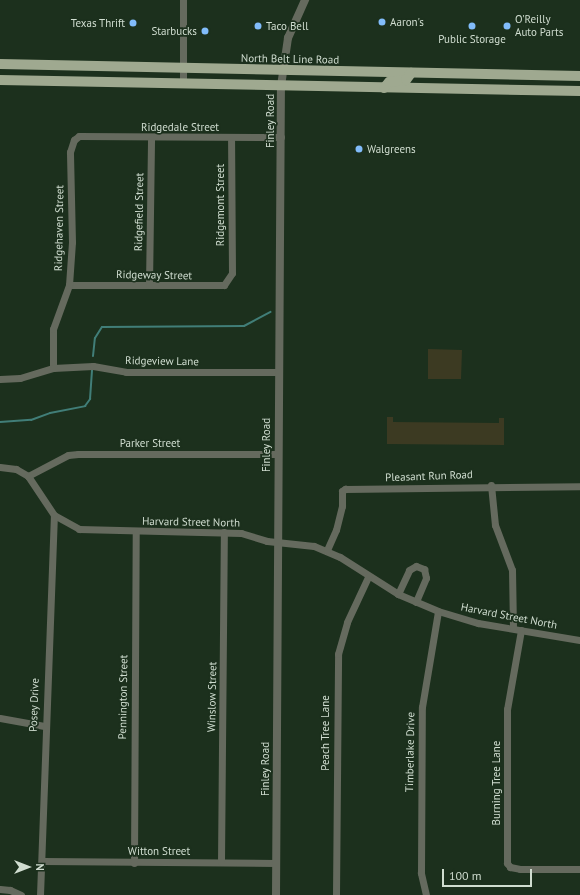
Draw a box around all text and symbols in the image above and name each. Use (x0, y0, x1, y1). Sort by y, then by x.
place label: O'Reilly Auto Parts (515, 13, 563, 39)
place label: Aaron's (390, 15, 424, 29)
place label: Texas Thrift (70, 16, 125, 30)
marker: Aaron's (377, 17, 387, 27)
marker: Texas Thrift (128, 18, 138, 28)
place label: Taco Bell (266, 19, 308, 33)
marker: Taco Bell (253, 21, 263, 31)
marker: Public Storage (467, 21, 477, 31)
marker: O'Reilly Auto Parts (502, 21, 512, 31)
place label: Starbucks (152, 24, 197, 38)
marker: Starbucks (200, 26, 210, 36)
place label: Public Storage (438, 32, 506, 46)
street label: North Belt Line Road (241, 52, 339, 66)
street label: Finley Road (263, 94, 277, 148)
street label: Ridgedale Street (141, 120, 219, 134)
place label: Walgreens (367, 142, 416, 156)
marker: Walgreens (354, 144, 364, 154)
street label: Ridgemont Street (213, 164, 227, 246)
street label: Ridgefield Street (132, 173, 146, 251)
street label: Ridgehaven Street (52, 185, 66, 271)
street label: Ridgeway Street (116, 268, 192, 282)
street label: Ridgeview Lane (125, 354, 199, 368)
street label: Finley Road (259, 418, 273, 472)
street label: Parker Street (120, 436, 180, 450)
street label: Pleasant Run Road (385, 468, 473, 484)
street label: Harvard Street North (142, 515, 240, 529)
street label: Harvard Street North (460, 600, 558, 632)
street label: Pennington Street (116, 654, 130, 740)
street label: Winslow Street (205, 661, 219, 733)
street label: Posey Drive (26, 678, 42, 732)
street label: Peach Tree Lane (318, 695, 332, 771)
street label: Timberlake Drive (403, 712, 417, 792)
street label: Burning Tree Lane (489, 740, 503, 826)
street label: Finley Road (258, 742, 272, 796)
street label: Witton Street (128, 844, 190, 858)
north arrow (8, 847, 48, 887)
scale bar (444, 861, 534, 887)
text: N (33, 863, 47, 871)
text: 100 m (449, 868, 482, 883)

